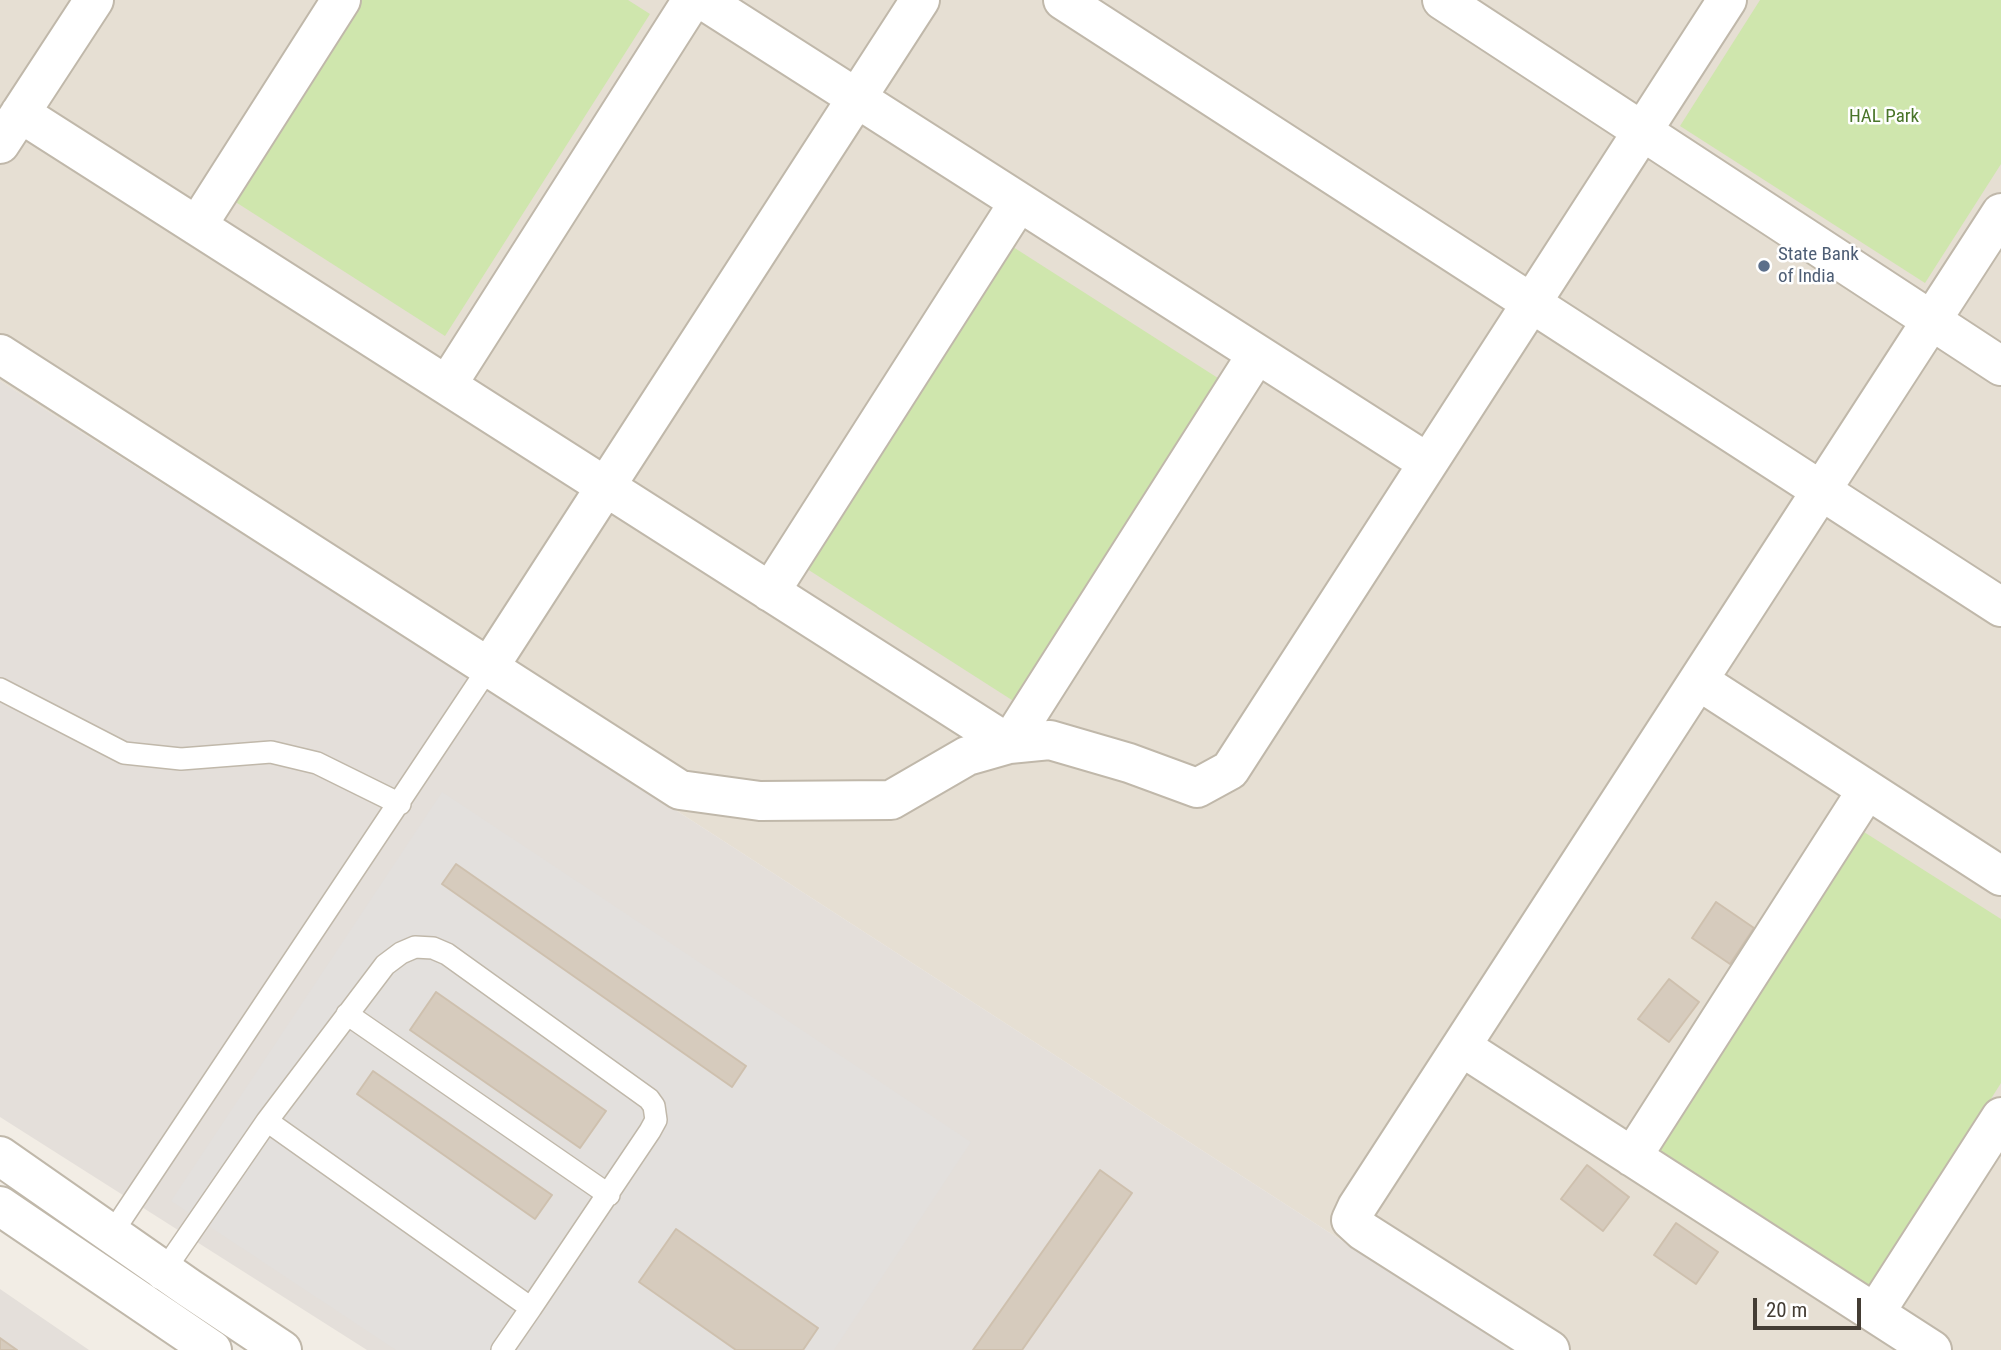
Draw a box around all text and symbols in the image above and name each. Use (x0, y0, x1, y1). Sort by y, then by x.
park label: HAL Park (1849, 106, 1919, 128)
place label: State Bank of India (1778, 244, 1859, 288)
marker: State Bank of India (1756, 258, 1772, 274)
scale bar (1756, 1284, 1864, 1328)
text: 20 m (1766, 1298, 1807, 1322)

